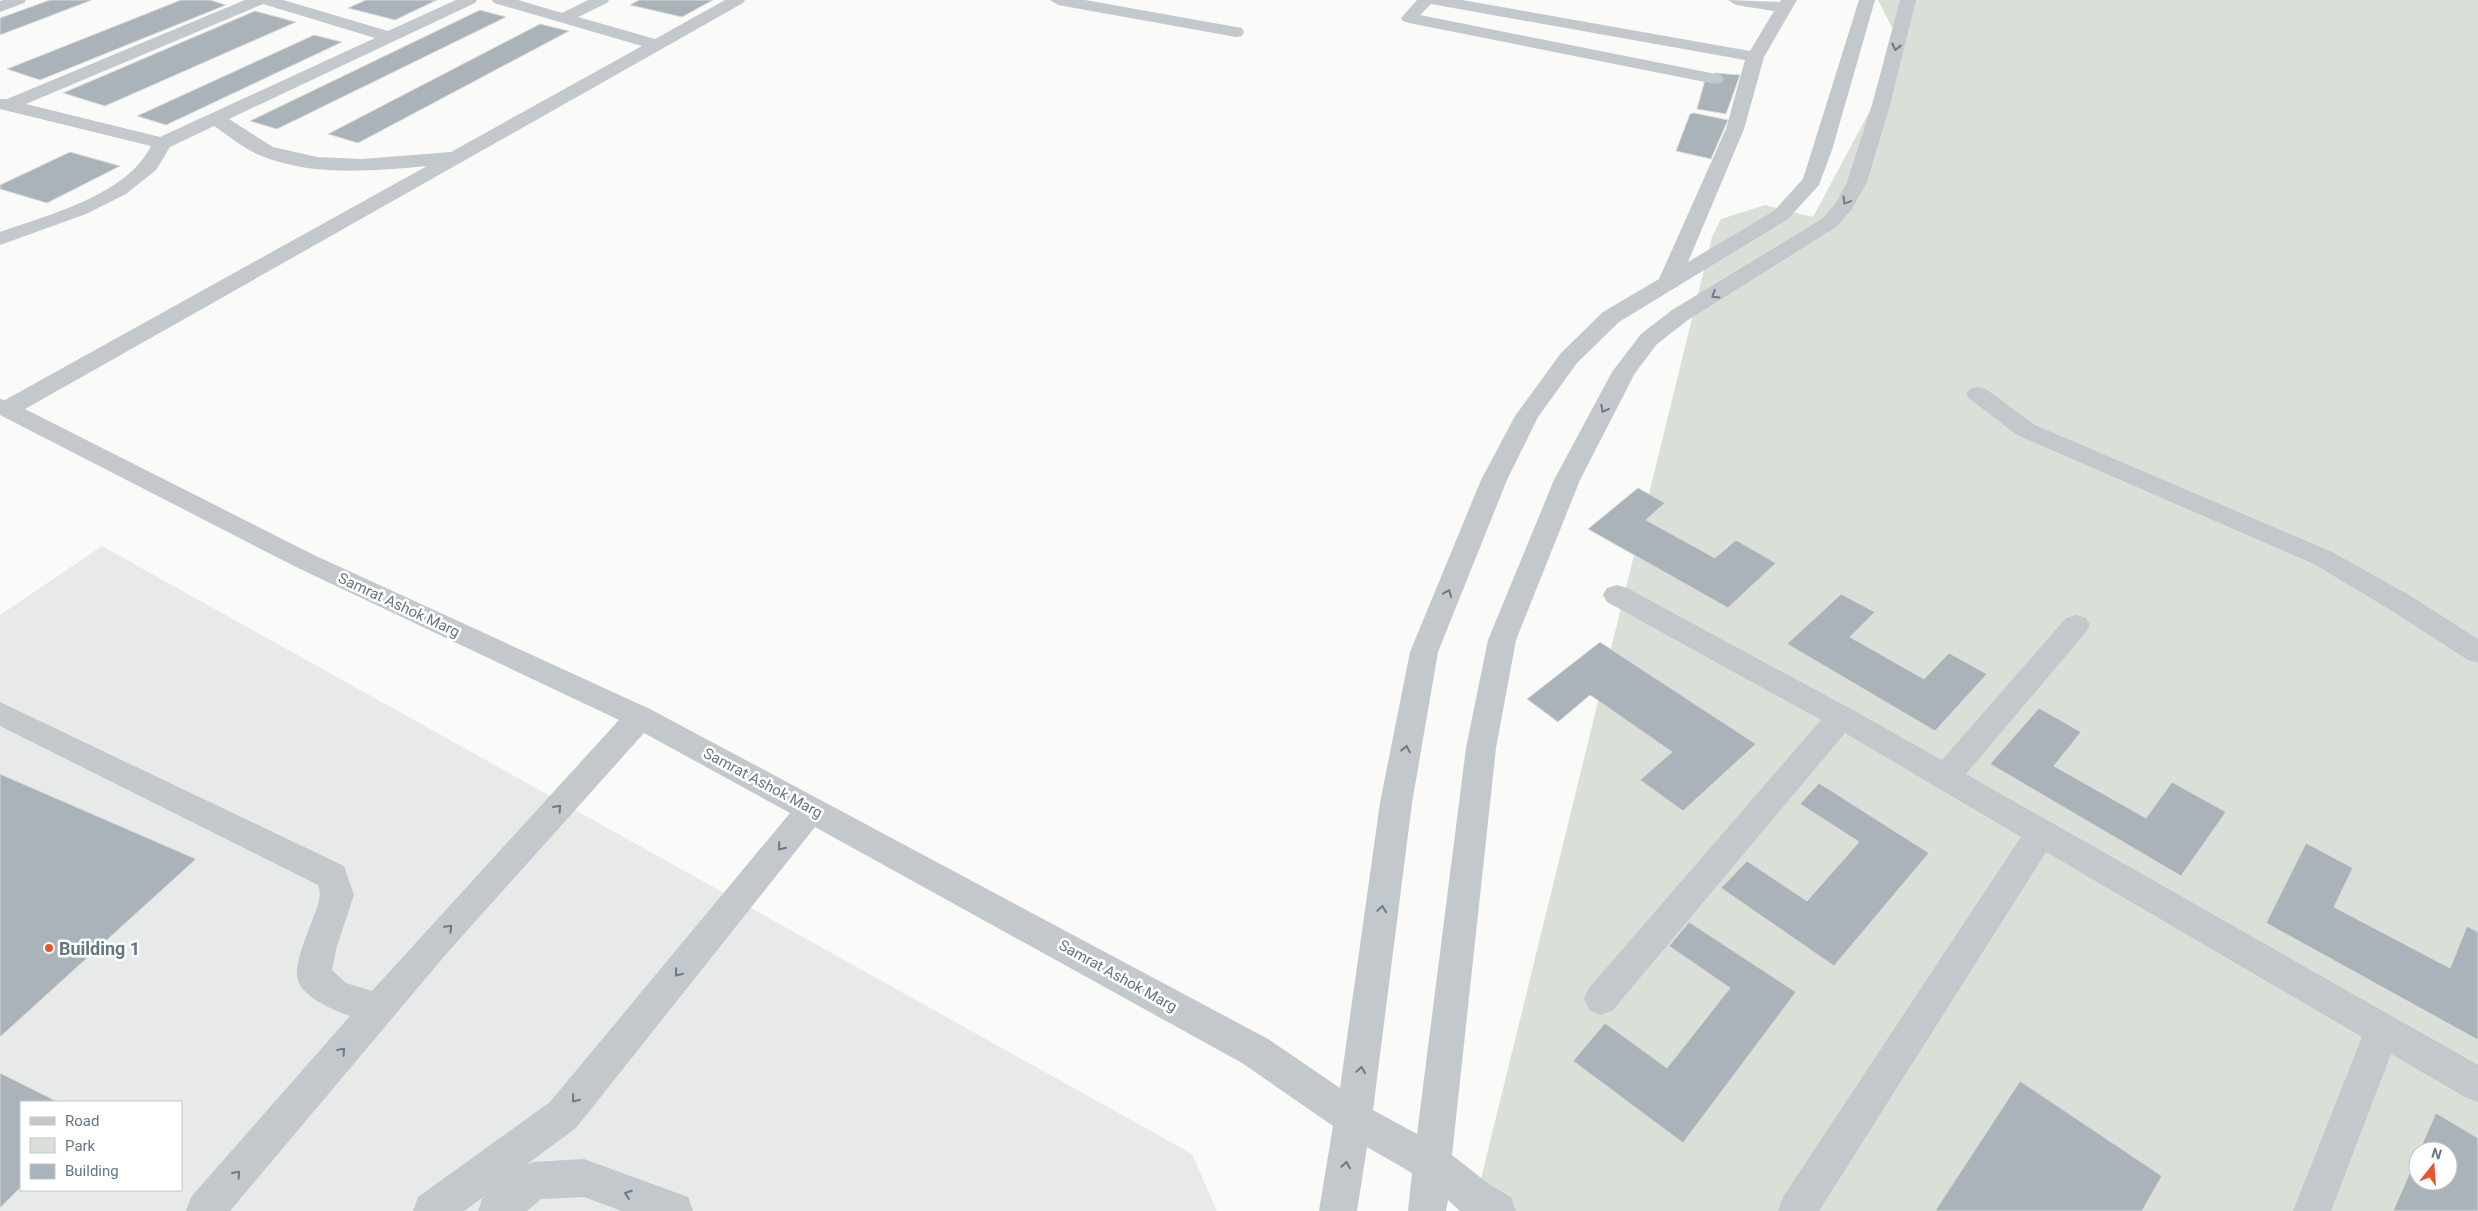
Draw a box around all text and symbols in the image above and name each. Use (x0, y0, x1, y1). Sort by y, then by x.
one-way arrow (1891, 43, 1902, 52)
one-way arrow (1843, 196, 1853, 205)
one-way arrow (1712, 289, 1721, 298)
one-way arrow (1601, 403, 1611, 412)
street label: Samrat Ashok Marg (335, 569, 463, 641)
one-way arrow (1443, 589, 1453, 597)
street label: Samrat Ashok Marg (700, 744, 826, 822)
one-way arrow (1401, 744, 1411, 753)
one-way arrow (553, 804, 562, 813)
one-way arrow (777, 842, 786, 851)
one-way arrow (1376, 905, 1387, 913)
one-way arrow (443, 925, 452, 934)
street label: Samrat Ashok Marg (1056, 936, 1180, 1016)
place label: Building 1 (59, 938, 140, 959)
marker: Building 1 (43, 942, 55, 954)
one-way arrow (675, 967, 683, 976)
one-way arrow (337, 1047, 346, 1056)
one-way arrow (1355, 1066, 1366, 1074)
one-way arrow (573, 1093, 581, 1102)
legend (20, 1101, 182, 1191)
text: Road (65, 1112, 99, 1130)
text: Park (65, 1137, 96, 1155)
north arrow (2408, 1141, 2458, 1191)
text: N (2430, 1144, 2444, 1163)
one-way arrow (1341, 1161, 1351, 1169)
text: Building (65, 1162, 119, 1180)
one-way arrow (231, 1171, 239, 1180)
one-way arrow (624, 1190, 633, 1200)

